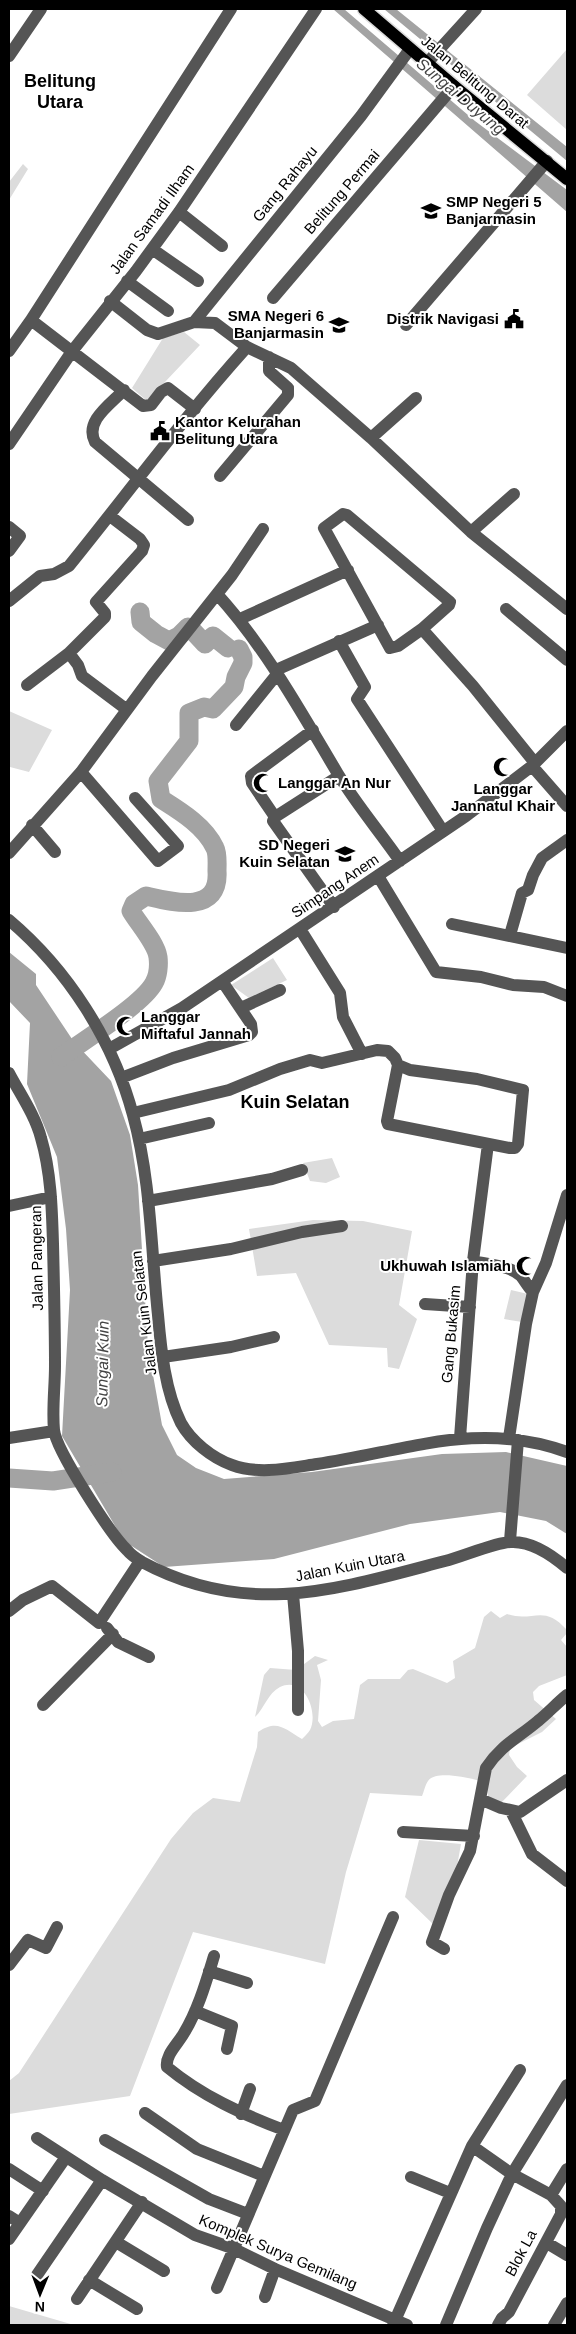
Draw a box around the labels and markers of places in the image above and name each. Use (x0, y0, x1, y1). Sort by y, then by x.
place label: SMP Negeri 5 Banjarmasin (446, 193, 542, 227)
school or university icon: SMP Negeri 5 Banjarmasin (420, 200, 442, 222)
place label: SMA Negeri 6 Banjarmasin (228, 307, 324, 341)
public building icon: Distrik Navigasi (503, 308, 525, 330)
place label: Distrik Navigasi (386, 310, 499, 327)
school or university icon: SMA Negeri 6 Banjarmasin (328, 314, 350, 336)
place label: Kantor Kelurahan Belitung Utara (175, 413, 301, 447)
public building icon: Kantor Kelurahan Belitung Utara (149, 420, 171, 442)
mosque icon: Langgar Jannatul Khair (492, 756, 514, 778)
mosque icon: Langgar An Nur (252, 772, 274, 794)
place label: Langgar An Nur (278, 774, 391, 791)
place label: Langgar Jannatul Khair (451, 780, 555, 814)
place label: SD Negeri Kuin Selatan (239, 836, 330, 870)
school or university icon: SD Negeri Kuin Selatan (334, 843, 356, 865)
place label: Langgar Miftaful Jannah (141, 1008, 251, 1042)
mosque icon: Langgar Miftaful Jannah (115, 1015, 137, 1037)
mosque icon: Ukhuwah Islamiah (515, 1255, 537, 1277)
place label: Ukhuwah Islamiah (380, 1257, 511, 1274)

